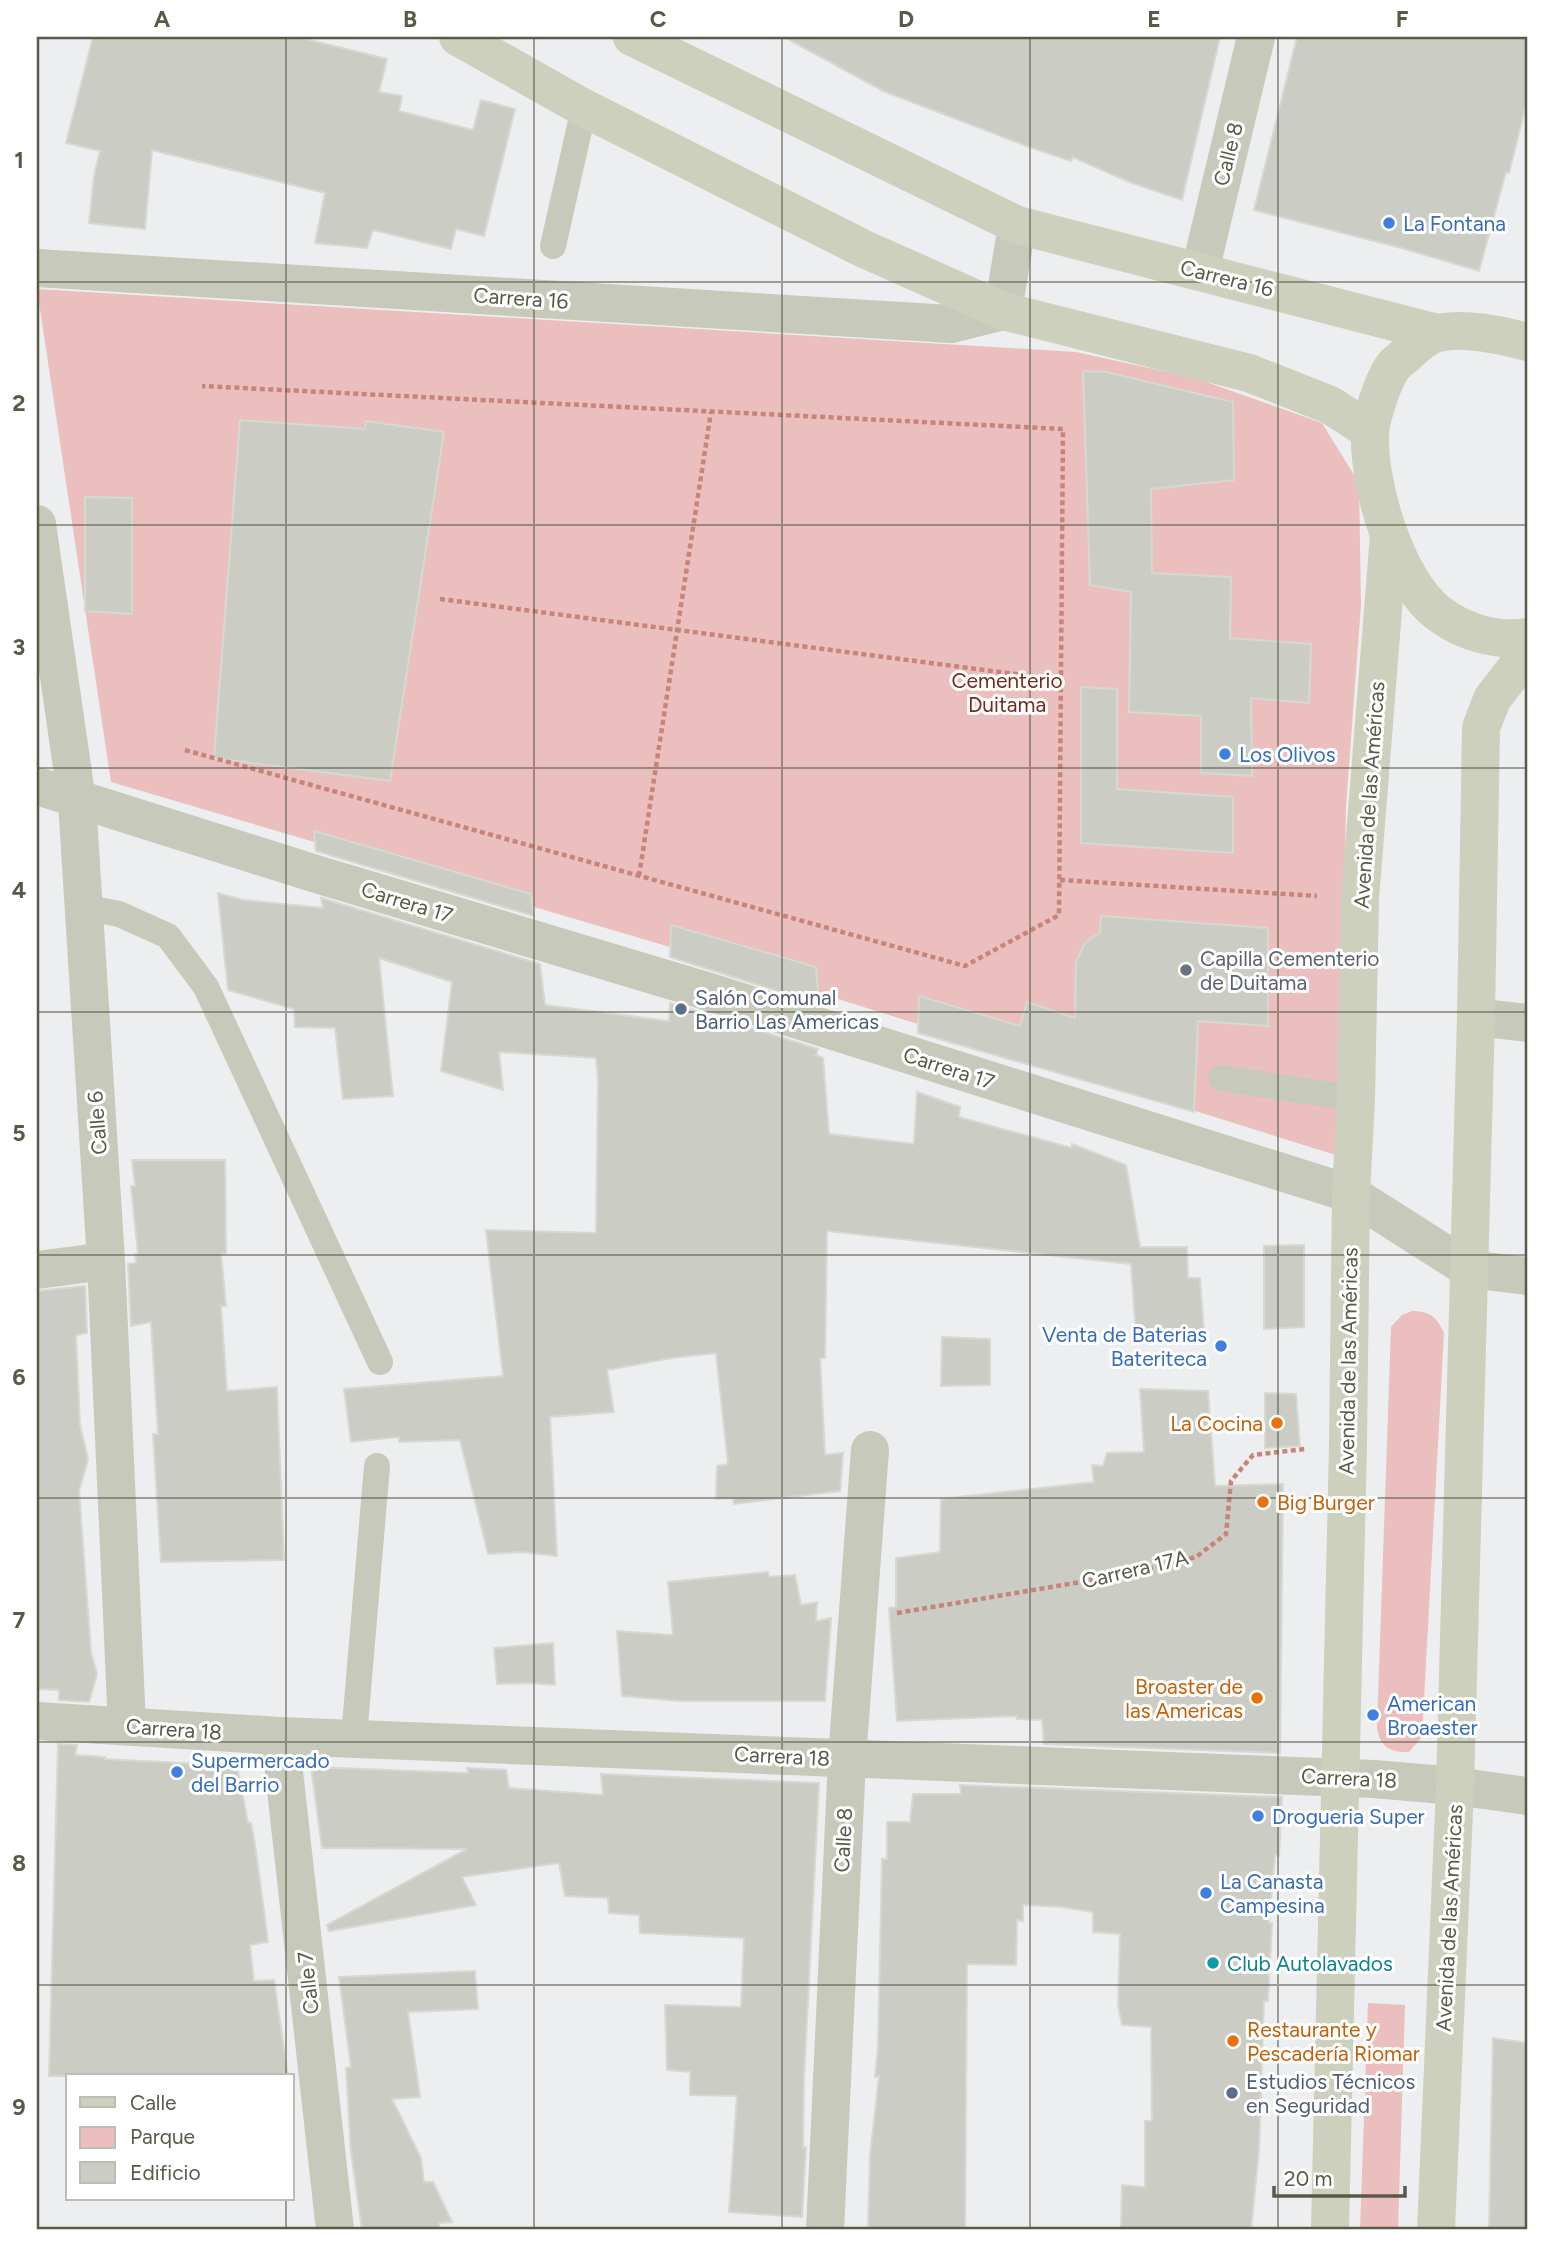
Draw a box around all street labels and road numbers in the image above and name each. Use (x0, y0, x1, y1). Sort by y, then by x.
street label: Calle 8 (1208, 120, 1248, 188)
street label: Carrera 16 (1178, 254, 1276, 302)
street label: Carrera 16 (473, 282, 569, 314)
street label: Avenida de las Américas (1349, 681, 1389, 909)
street label: Carrera 17 (358, 876, 456, 928)
street label: Carrera 17 (900, 1042, 998, 1094)
street label: Calle 6 (82, 1090, 112, 1156)
street label: Avenida de las Américas (1334, 1247, 1362, 1475)
street label: Carrera 17A (1079, 1545, 1191, 1593)
street label: Carrera 18 (125, 1713, 223, 1745)
street label: Carrera 18 (733, 1741, 831, 1771)
street label: Carrera 18 (1300, 1763, 1398, 1793)
street label: Avenida de las Américas (1431, 1804, 1467, 2032)
street label: Calle 8 (829, 1807, 857, 1873)
street label: Calle 7 (292, 1950, 324, 2016)

